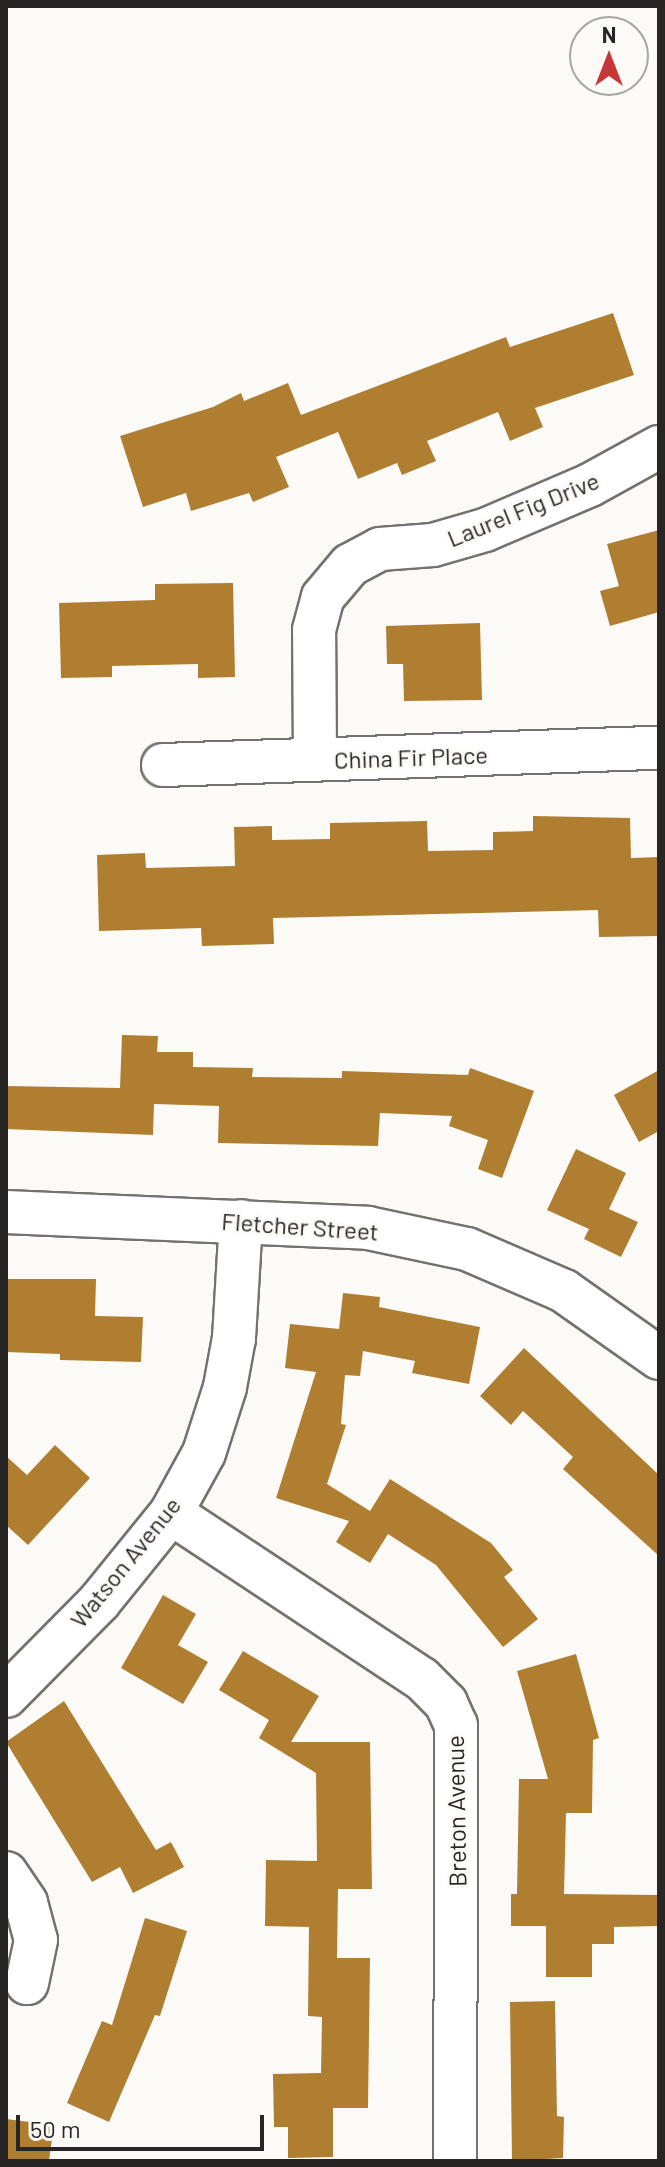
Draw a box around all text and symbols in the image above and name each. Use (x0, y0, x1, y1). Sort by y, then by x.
north arrow (569, 16, 649, 96)
text: N (602, 21, 616, 47)
street label: Laurel Fig Drive (443, 465, 603, 553)
street label: China Fir Place (333, 740, 489, 774)
street label: Fletcher Street (221, 1206, 379, 1246)
street label: Watson Avenue (64, 1491, 186, 1633)
street label: Breton Avenue (440, 1735, 472, 1887)
scale bar (20, 2099, 268, 2149)
text: 50 m (30, 2114, 81, 2143)

